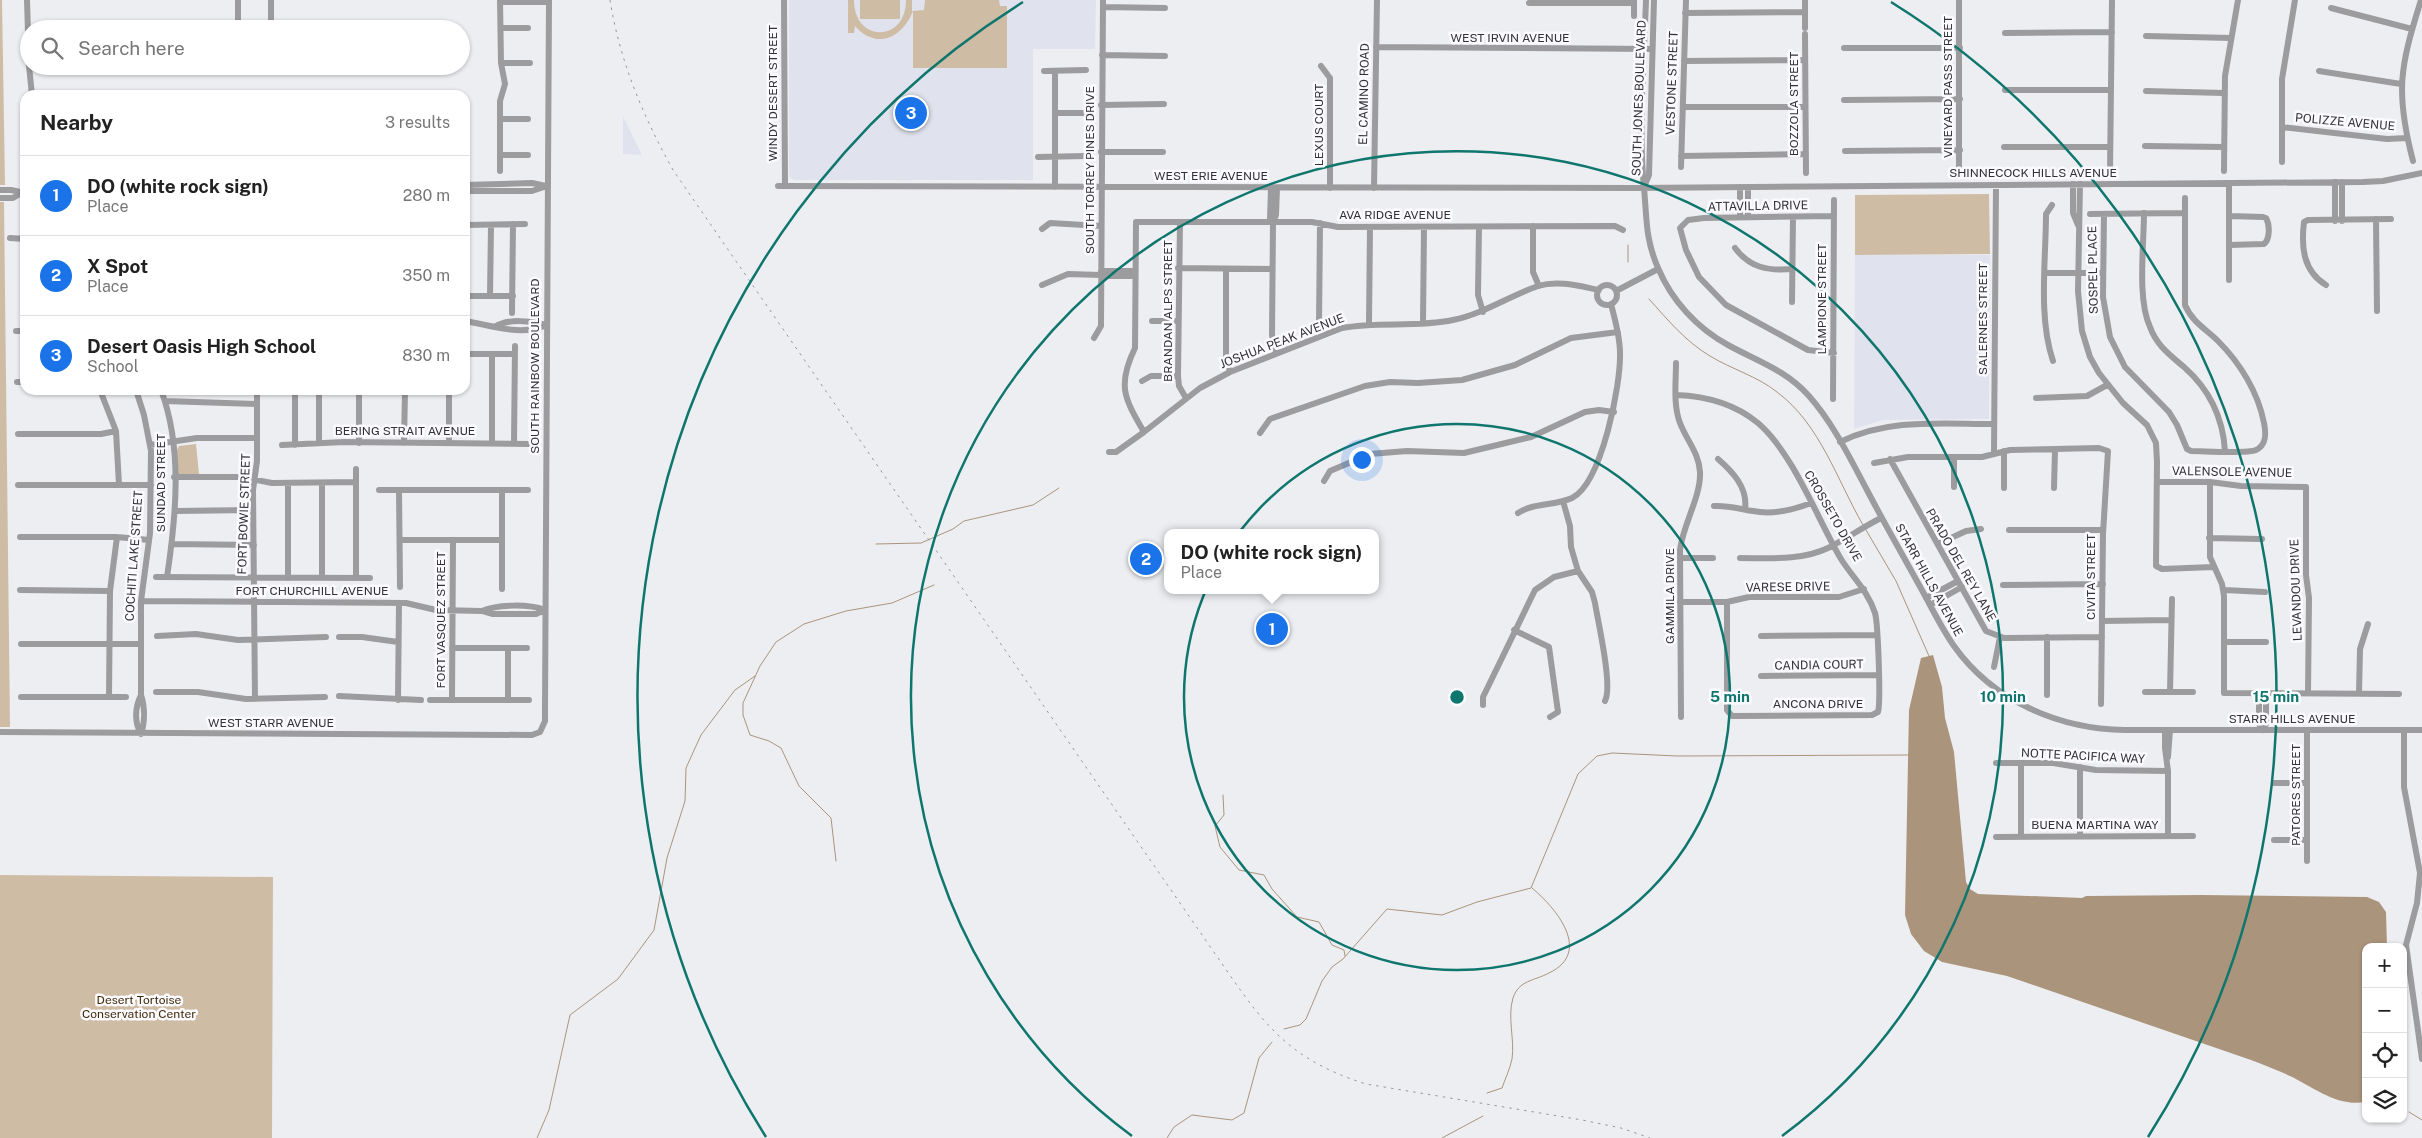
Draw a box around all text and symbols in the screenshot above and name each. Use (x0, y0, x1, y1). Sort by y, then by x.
street label: VINEYARD PASS STREET (1941, 16, 1955, 158)
search box (20, 20, 470, 75)
street label: SOUTH JONES BOULEVARD (1629, 20, 1649, 176)
street label: WINDY DESERT STREET (766, 25, 780, 161)
street label: WEST IRVIN AVENUE (1451, 31, 1570, 45)
street label: VESTONE STREET (1663, 31, 1681, 135)
icon: search (38, 34, 66, 62)
text: Search here (78, 37, 185, 59)
street label: EL CAMINO ROAD (1356, 43, 1372, 145)
street label: BOZZOLA STREET (1787, 52, 1801, 156)
street label: LEXUS COURT (1312, 84, 1326, 166)
street label: SOUTH TORREY PINES DRIVE (1083, 86, 1097, 254)
pin: 3 (895, 94, 927, 132)
text: Nearby (40, 110, 113, 135)
street label: POLIZZE AVENUE (2294, 111, 2396, 133)
text: 3 results (385, 113, 450, 132)
street label: SHINNECOCK HILLS AVENUE (1949, 166, 2117, 180)
street label: WEST ERIE AVENUE (1154, 169, 1268, 183)
text: DO (white rock sign) (87, 175, 269, 197)
text: 1 (53, 186, 59, 205)
text: 280 m (403, 186, 450, 205)
text: Place (87, 197, 129, 216)
street label: ATTAVILLA DRIVE (1708, 198, 1808, 214)
street label: AVA RIDGE AVENUE (1339, 208, 1451, 222)
street label: SOSPEL PLACE (2085, 226, 2101, 314)
street label: BRANDAN ALPS STREET (1161, 240, 1175, 382)
street label: LAMPIONE STREET (1815, 244, 1829, 354)
text: X Spot (87, 255, 148, 277)
street label: SALERNES STREET (1976, 263, 1990, 375)
text: 2 (51, 266, 61, 285)
text: 350 m (402, 266, 450, 285)
text: Place (87, 277, 129, 296)
street label: SOUTH RAINBOW BOULEVARD (528, 278, 542, 454)
street label: JOSHUA PEAK AVENUE (1218, 311, 1346, 371)
text: Desert Oasis High School (87, 335, 316, 357)
text: 3 (51, 346, 61, 365)
text: 830 m (402, 346, 450, 365)
text: School (87, 357, 138, 376)
street label: BERING STRAIT AVENUE (335, 424, 475, 438)
street label: SUNDAD STREET (154, 434, 168, 532)
your location (1349, 447, 1375, 473)
street label: FORT BOWIE STREET (235, 453, 253, 575)
street label: VALENSOLE AVENUE (2172, 464, 2292, 480)
street label: CROSSETO DRIVE (1801, 468, 1865, 564)
street label: COCHITI LAKE STREET (122, 490, 146, 622)
street label: PRADO DEL REY LANE (1923, 506, 1999, 624)
street label: STARR HILLS AVENUE (1892, 521, 1966, 639)
popup (1164, 529, 1379, 594)
street label: CIVITA STREET (2084, 534, 2098, 620)
street label: LEVANDOU DRIVE (2287, 539, 2305, 641)
pin: 2 (1130, 540, 1162, 578)
text: DO (white rock sign) (1181, 541, 1362, 563)
street label: GAMMILA DRIVE (1663, 548, 1677, 644)
street label: FORT VASQUEZ STREET (434, 551, 448, 689)
text: Place (1181, 563, 1222, 582)
street label: VARESE DRIVE (1746, 579, 1830, 595)
street label: FORT CHURCHILL AVENUE (236, 584, 388, 598)
pin: 1 (1256, 610, 1288, 648)
street label: CANDIA COURT (1774, 657, 1864, 673)
centre of rings (1448, 688, 1466, 706)
text: 5 min (1710, 688, 1750, 705)
text: 10 min (1980, 688, 2026, 705)
text: 15 min (2253, 688, 2299, 705)
street label: ANCONA DRIVE (1773, 697, 1863, 711)
street label: STARR HILLS AVENUE (2229, 712, 2355, 726)
street label: WEST STARR AVENUE (208, 716, 334, 730)
street label: PATORES STREET (2289, 744, 2303, 846)
street label: NOTTE PACIFICA WAY (2021, 746, 2146, 766)
street label: BUENA MARTINA WAY (2031, 818, 2159, 832)
map controls (2362, 943, 2407, 1123)
button: + (2362, 943, 2407, 988)
button: − (2362, 988, 2407, 1033)
park label: Desert Tortoise Conservation Center (82, 993, 196, 1021)
button: locate (2362, 1033, 2407, 1078)
button: layers (2362, 1078, 2407, 1123)

